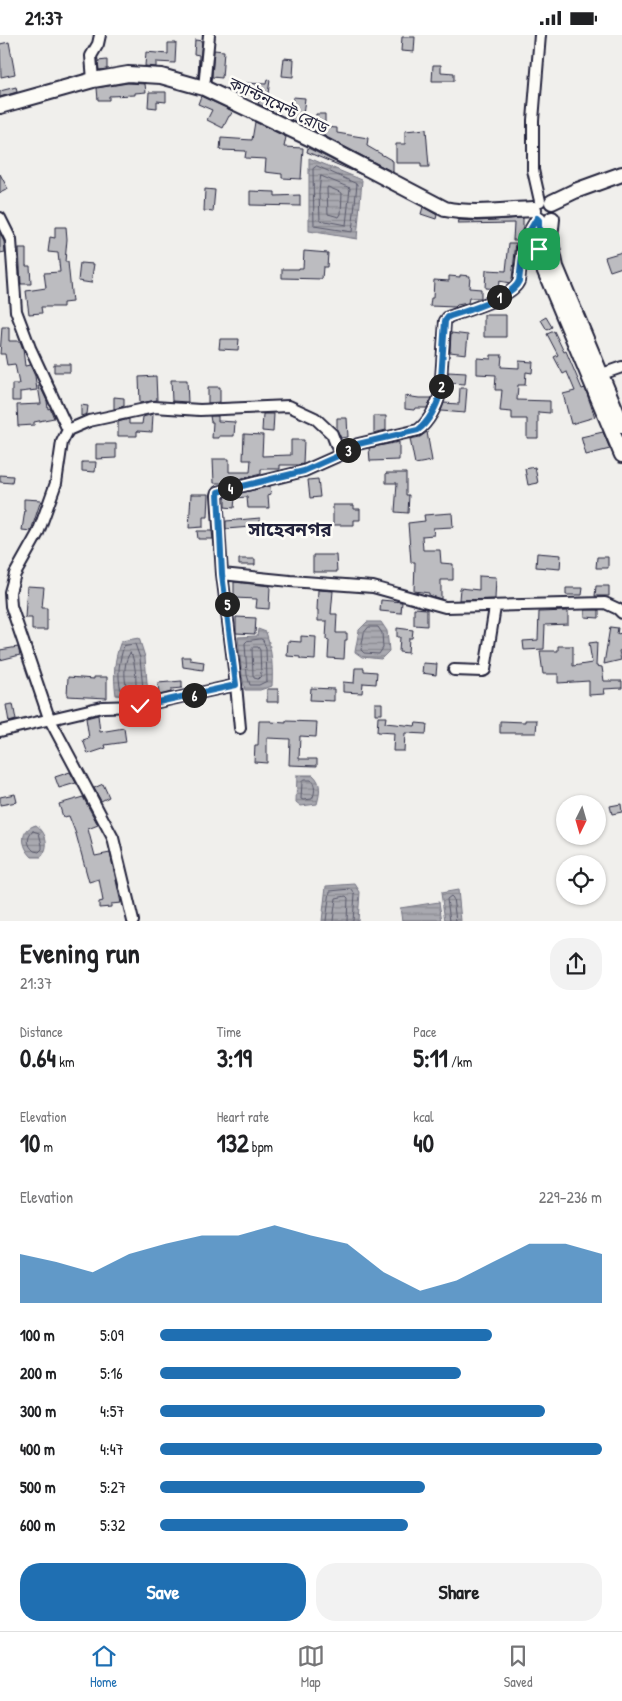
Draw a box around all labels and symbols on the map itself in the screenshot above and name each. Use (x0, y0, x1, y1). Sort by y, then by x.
street label: ক্যান্টনমেন্ট রোড (225, 71, 333, 139)
pin (518, 228, 560, 270)
pin: 1 (486, 285, 512, 309)
pin: 2 (428, 373, 454, 399)
pin: 3 (336, 437, 360, 463)
pin: 4 (218, 475, 242, 501)
district label: সাহেবনগর (247, 516, 332, 542)
pin: 5 (214, 591, 240, 617)
pin: 6 (182, 683, 206, 707)
pin (119, 685, 161, 727)
north arrow (556, 795, 606, 845)

